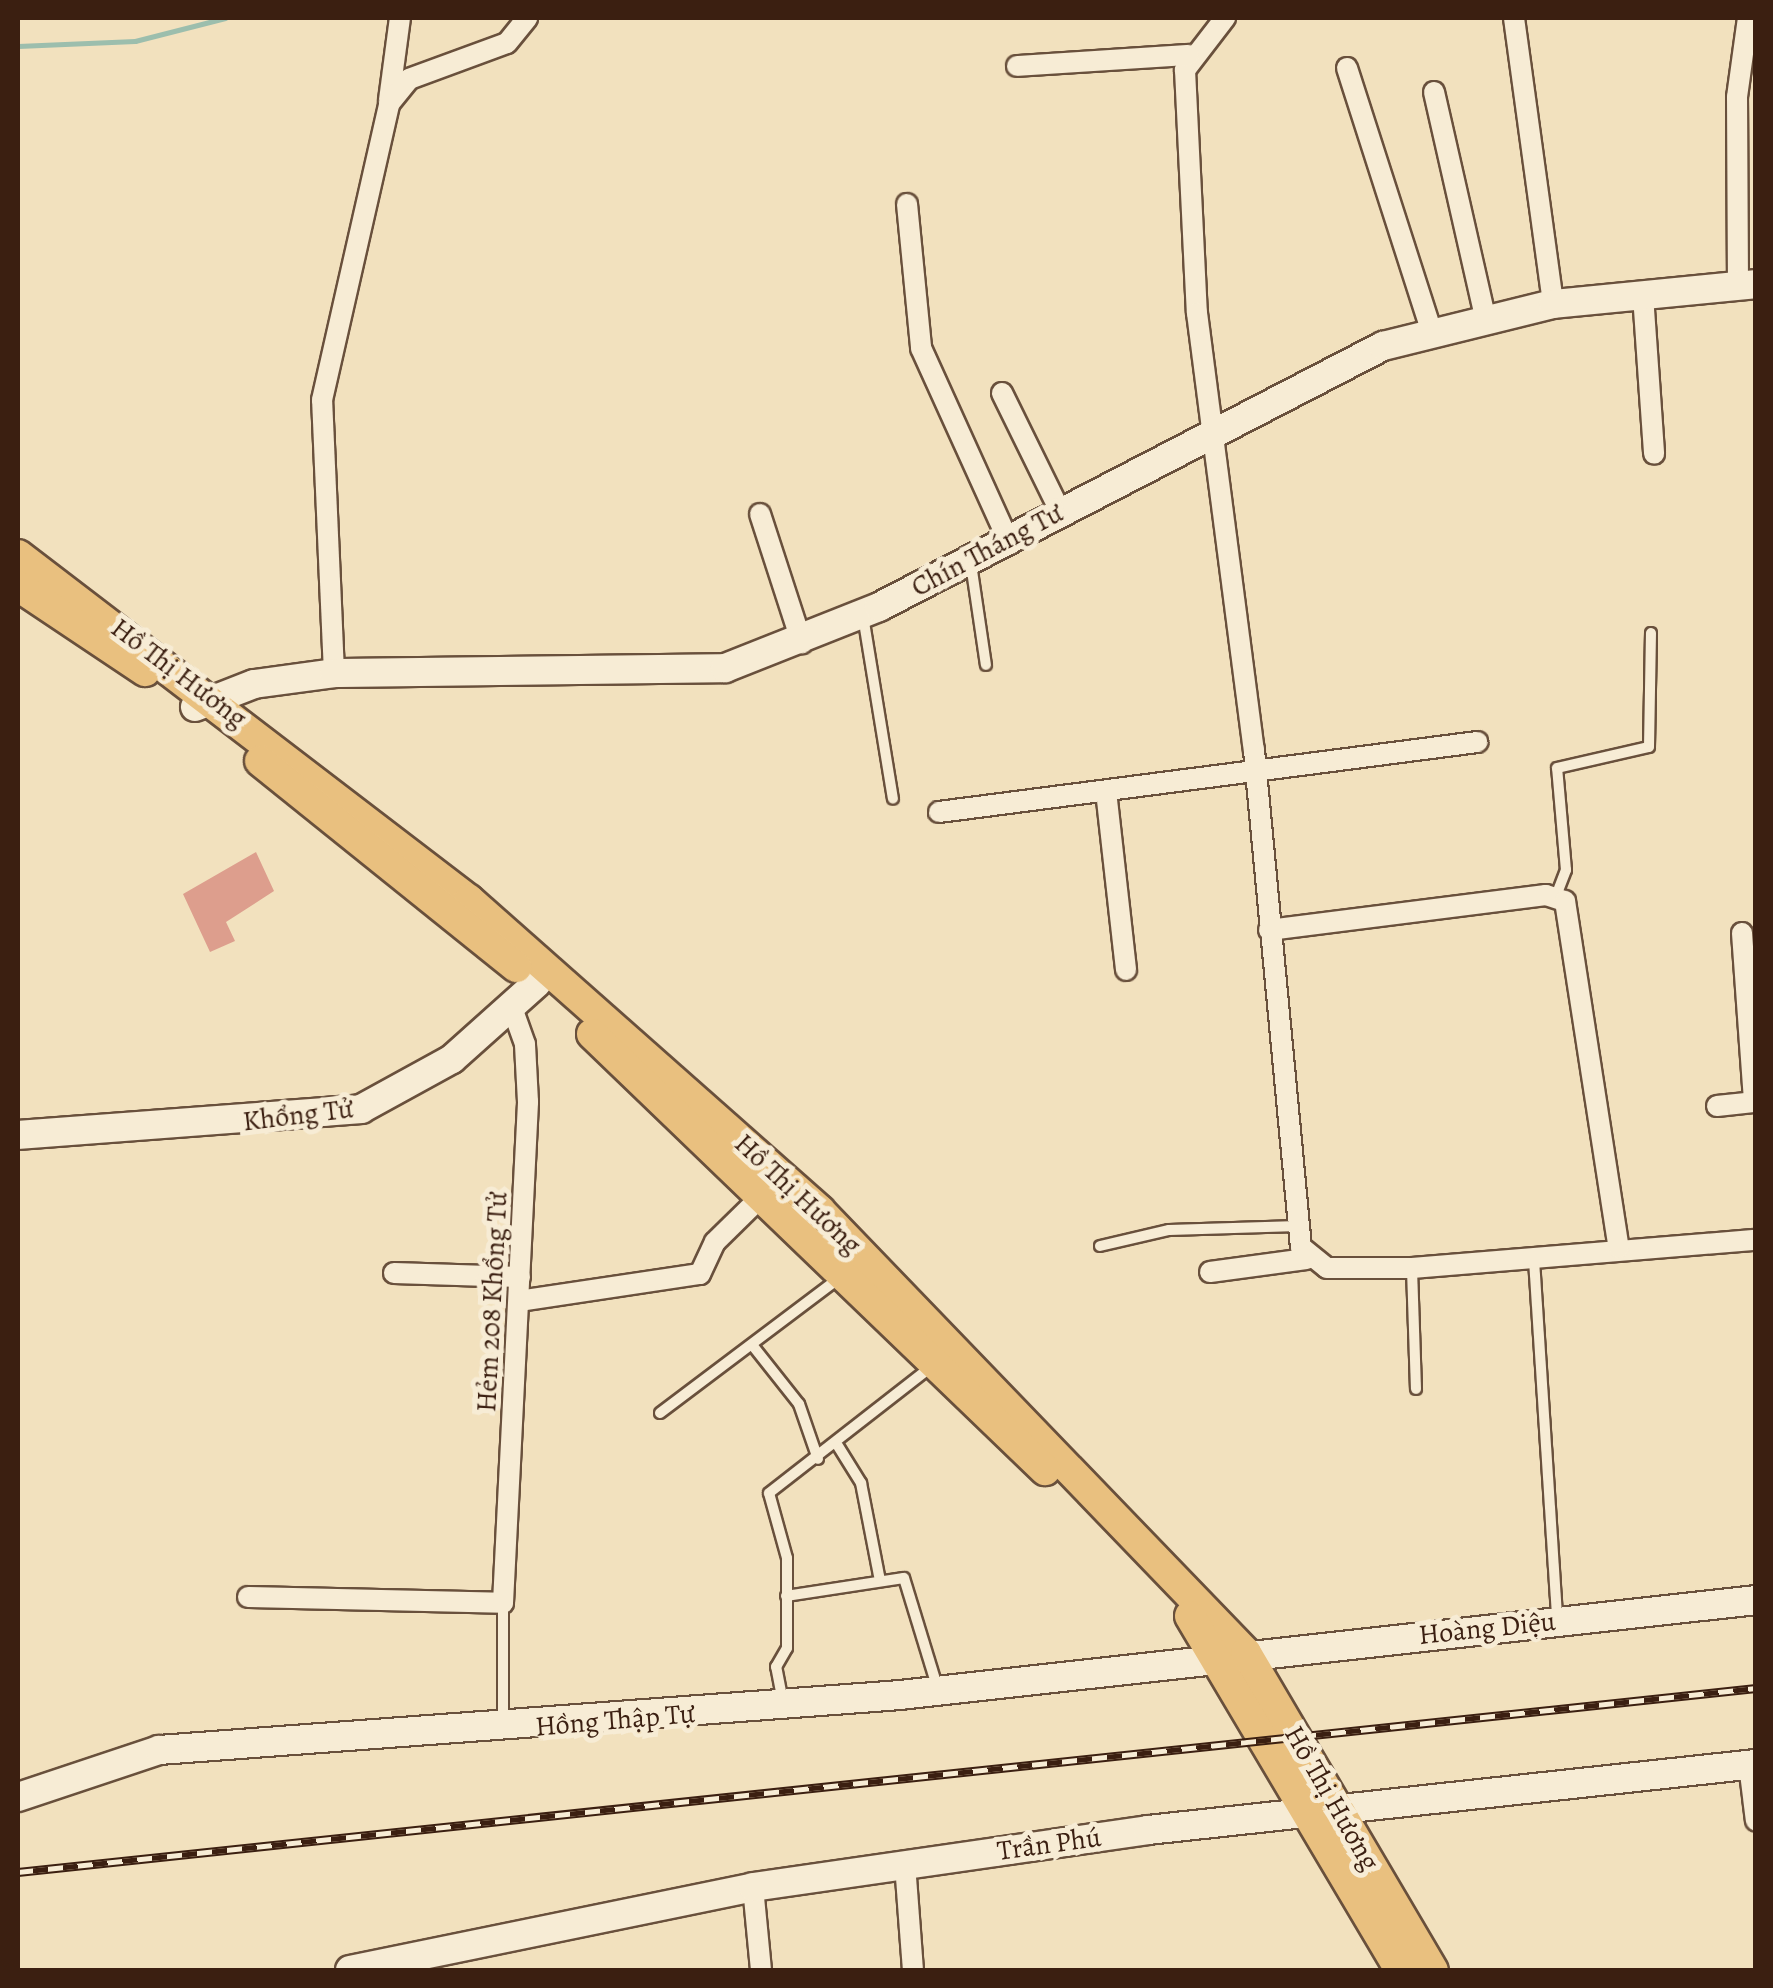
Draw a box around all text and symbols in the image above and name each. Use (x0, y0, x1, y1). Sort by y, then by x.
street label: Chín Tháng Tư (905, 496, 1069, 604)
street label: Hồ Thị Hương (104, 611, 254, 735)
street label: Khổng Tử (241, 1092, 355, 1138)
street label: Hồ Thị Hương (727, 1127, 869, 1261)
street label: Hẻm 208 Khổng Tử (469, 1191, 515, 1413)
street label: Hoàng Diệu (1417, 1604, 1557, 1652)
street label: Hồng Thập Tự (534, 1696, 696, 1744)
street label: Hồ Thị Hương (1277, 1720, 1387, 1876)
street label: Trần Phú (995, 1820, 1103, 1868)

